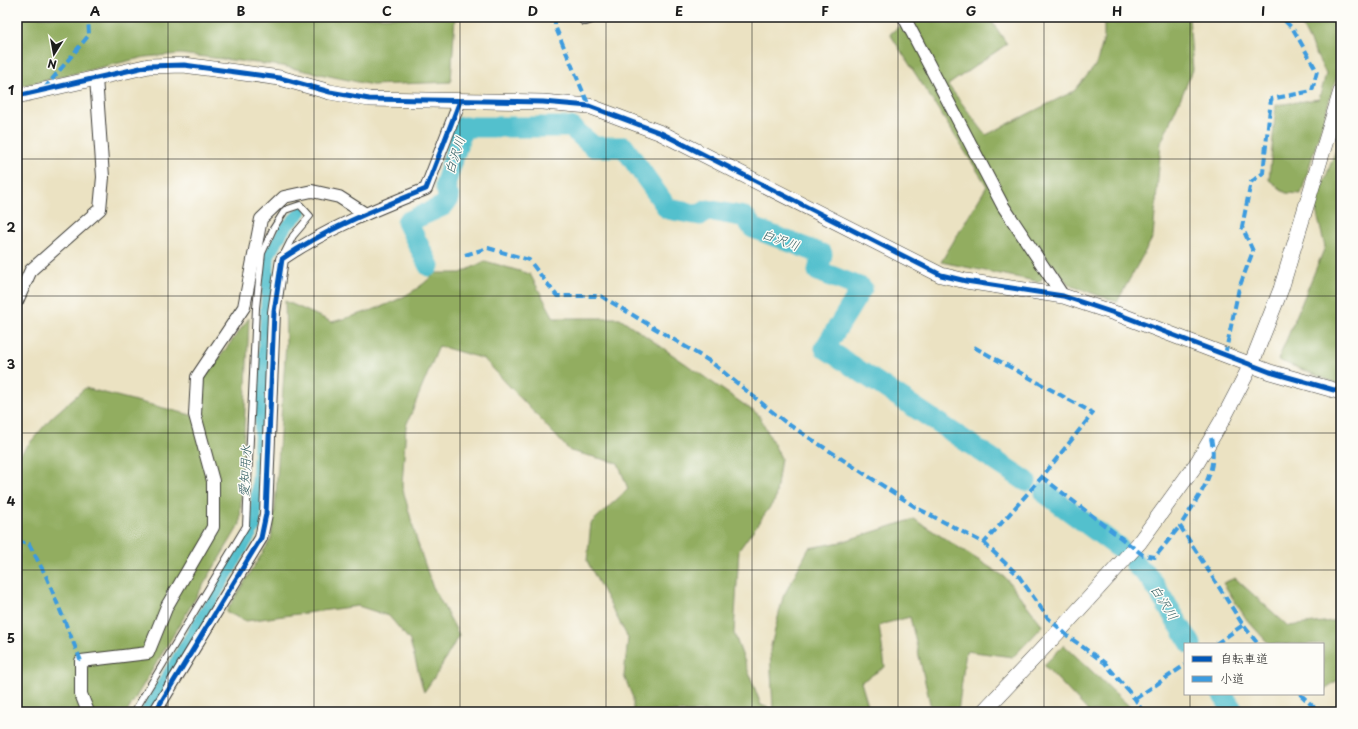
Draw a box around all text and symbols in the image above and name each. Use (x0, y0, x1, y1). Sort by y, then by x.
text: A (90, 1, 100, 20)
text: B (237, 1, 246, 20)
text: C (382, 1, 392, 20)
text: D (528, 1, 538, 20)
text: E (675, 1, 683, 20)
text: F (821, 1, 829, 20)
text: G (966, 1, 976, 20)
text: H (1112, 1, 1122, 20)
text: I (1261, 1, 1265, 20)
north arrow (34, 34, 74, 74)
text: N (46, 55, 58, 73)
text: 1 (8, 80, 14, 99)
water label: 白沢川 (439, 134, 469, 176)
text: 2 (6, 217, 16, 236)
water label: 白沢川 (759, 223, 803, 255)
text: 3 (7, 354, 16, 373)
water label: 愛知用水 (233, 445, 255, 497)
text: 4 (7, 491, 16, 510)
water label: 白沢川 (1147, 580, 1183, 624)
text: 5 (7, 628, 15, 647)
legend (1184, 643, 1324, 695)
text: 自転車道 (1220, 649, 1268, 667)
text: 小道 (1220, 669, 1244, 687)

